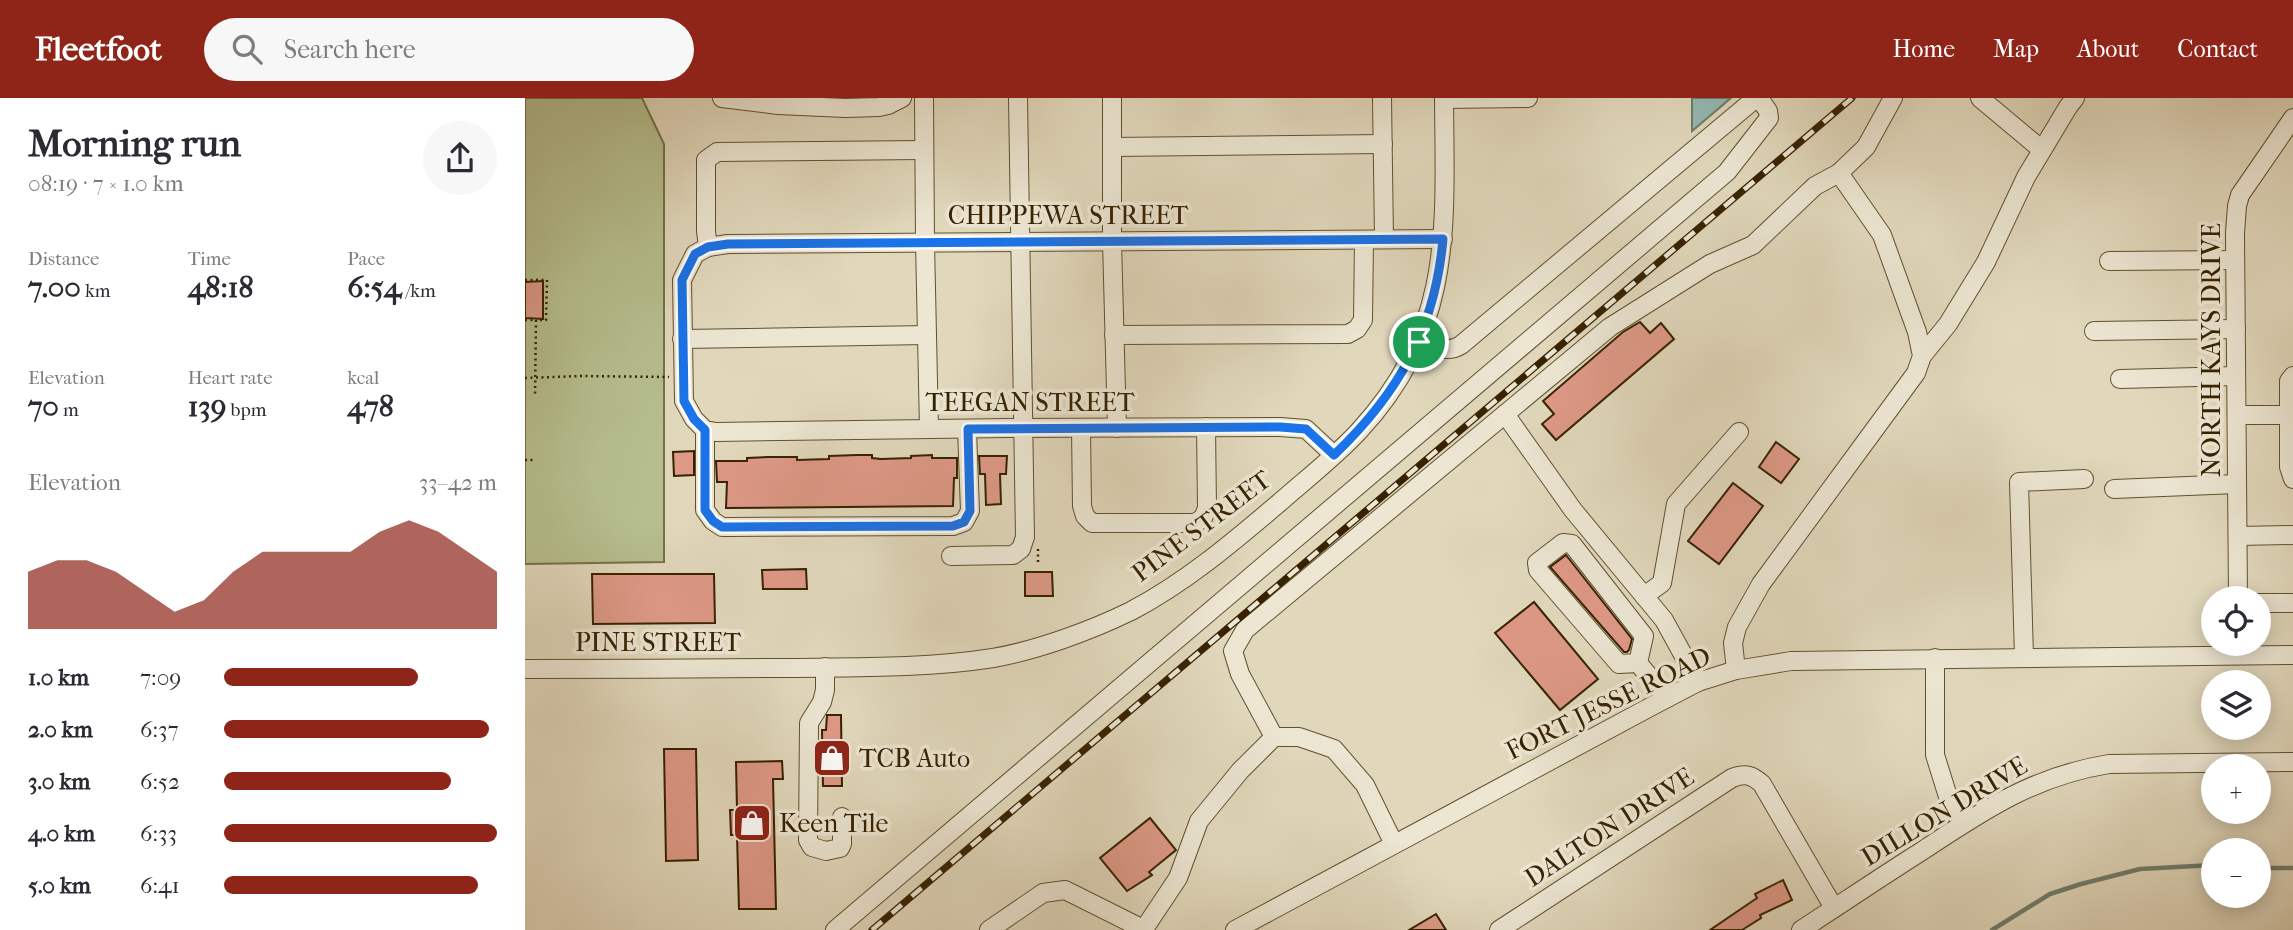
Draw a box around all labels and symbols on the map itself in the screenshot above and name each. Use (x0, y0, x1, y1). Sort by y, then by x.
street label: CHIPPEWA STREET (948, 200, 1189, 231)
street label: NORTH KAYS DRIVE (2196, 223, 2227, 477)
pin (1389, 312, 1449, 372)
street label: TEEGAN STREET (926, 387, 1135, 418)
street label: PINE STREET (1126, 464, 1277, 589)
street label: PINE STREET (575, 627, 741, 658)
street label: FORT JESSE ROAD (1501, 640, 1716, 767)
shop icon: TCB Auto (811, 737, 853, 779)
place label: TCB Auto (859, 743, 970, 774)
street label: DILLON DRIVE (1856, 750, 2033, 873)
street label: DALTON DRIVE (1519, 761, 1700, 894)
shop icon: Keen Tile (731, 802, 773, 844)
place label: Keen Tile (779, 808, 889, 839)

